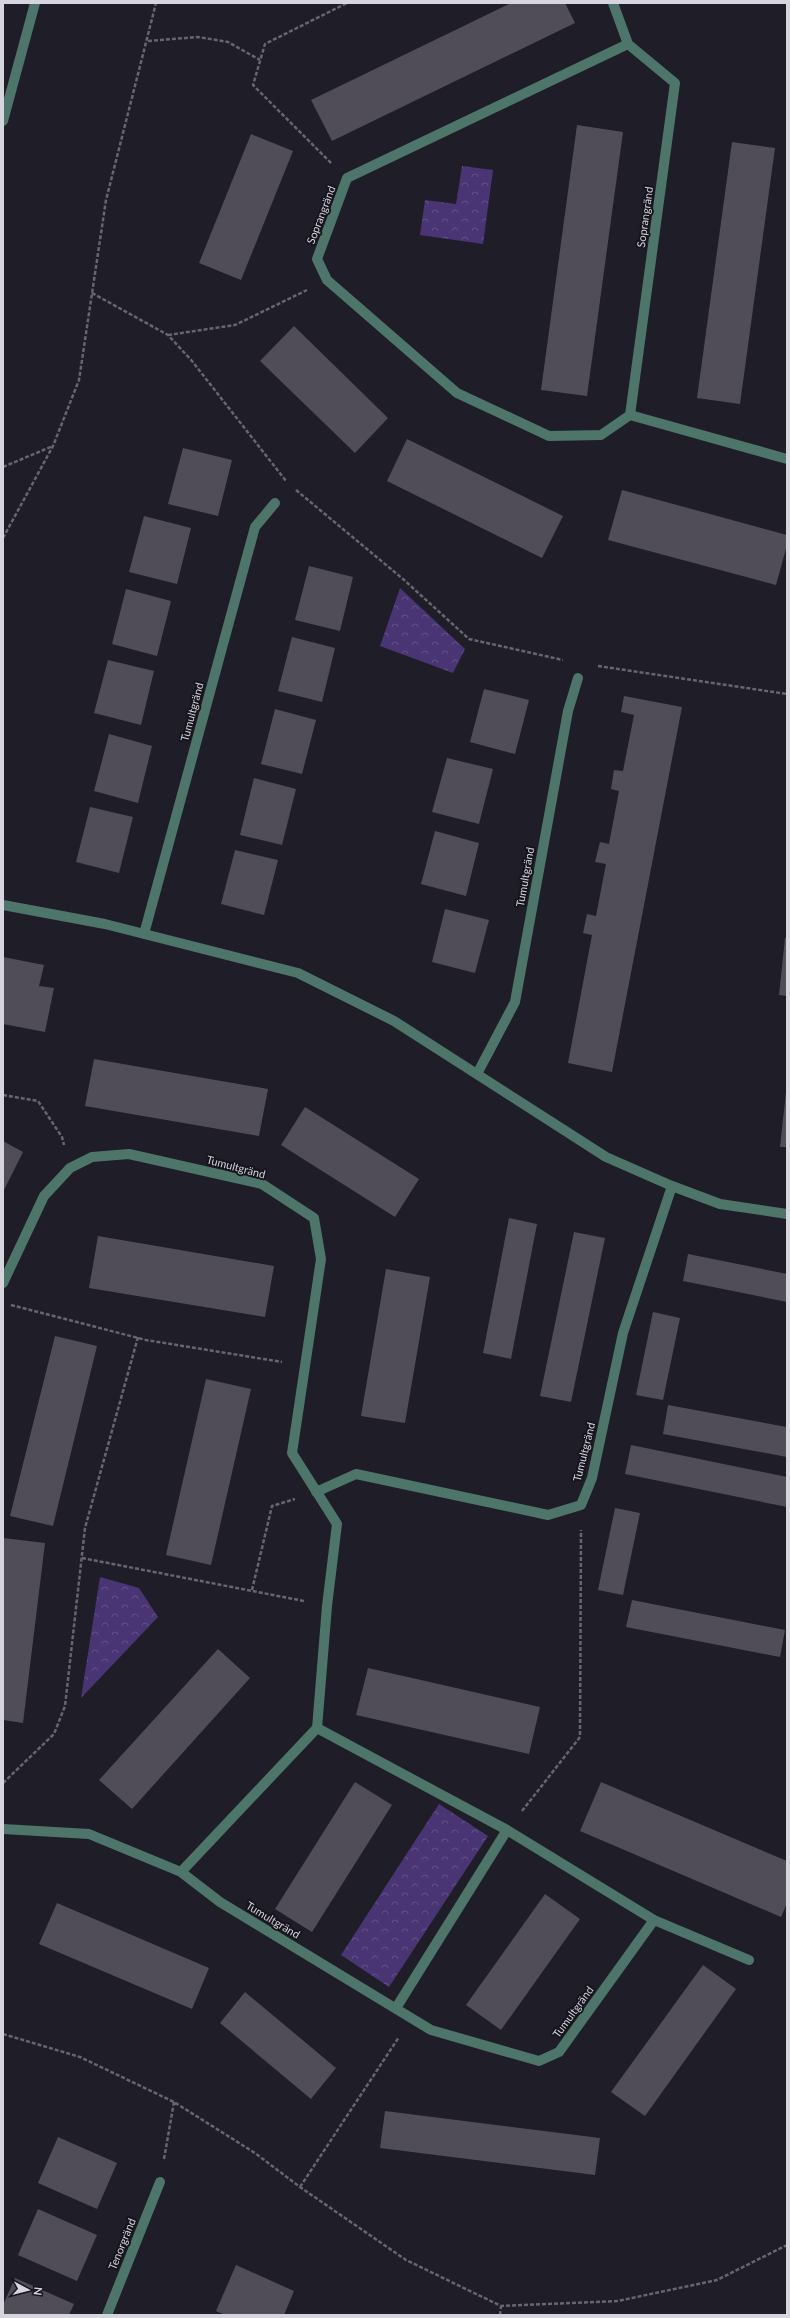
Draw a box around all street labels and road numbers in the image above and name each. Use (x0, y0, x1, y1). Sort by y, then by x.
street label: Soprangränd (303, 184, 338, 246)
street label: Soprangränd (634, 186, 655, 248)
street label: Tumultgränd (177, 681, 206, 743)
street label: Tumultgränd (513, 846, 536, 908)
street label: Tumultgränd (205, 1152, 267, 1181)
street label: Tumultgränd (570, 1421, 597, 1483)
street label: Tumultgränd (244, 1898, 303, 1941)
street label: Tumultgränd (550, 1983, 596, 2040)
street label: Tenorgränd (105, 2216, 138, 2272)

